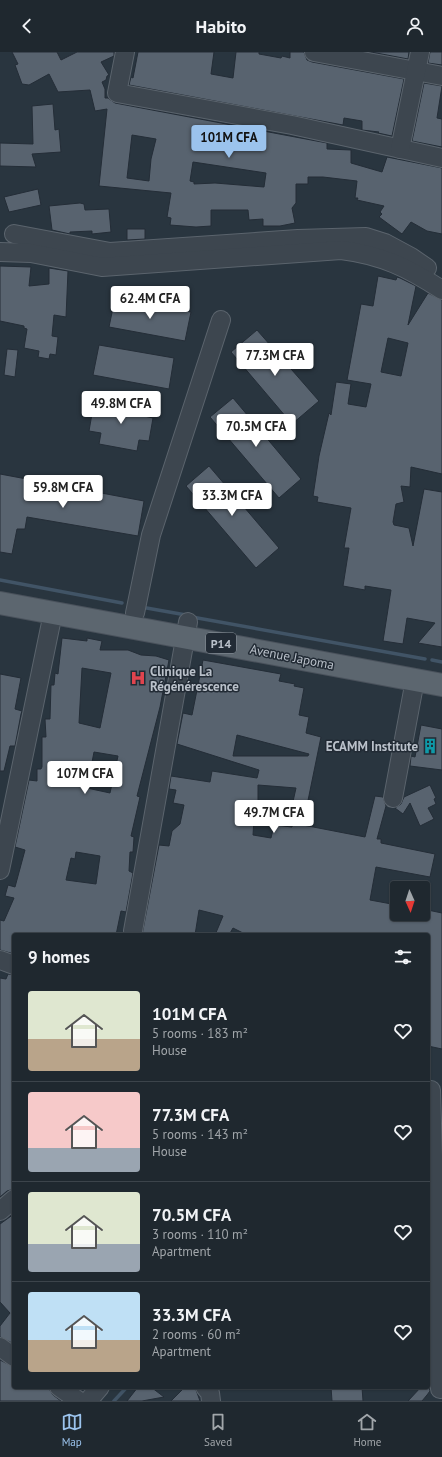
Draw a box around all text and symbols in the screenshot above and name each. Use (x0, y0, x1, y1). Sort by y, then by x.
icon: back (16, 15, 38, 37)
text: Habito (196, 15, 247, 38)
icon: person (404, 15, 426, 37)
pin: 101M CFA (188, 125, 270, 159)
text: 101M CFA (200, 129, 258, 146)
pin: 62.4M CFA (104, 286, 196, 320)
text: 62.4M CFA (120, 290, 180, 307)
pin: 77.3M CFA (229, 343, 321, 377)
text: 77.3M CFA (245, 347, 305, 364)
pin: 49.8M CFA (75, 391, 167, 425)
text: 49.8M CFA (91, 395, 151, 412)
pin: 70.5M CFA (210, 414, 302, 448)
text: 70.5M CFA (226, 418, 286, 435)
pin: 59.8M CFA (17, 475, 109, 509)
text: 59.8M CFA (33, 479, 93, 496)
pin: 33.3M CFA (186, 483, 278, 517)
text: 33.3M CFA (202, 487, 262, 504)
road number: P14 (206, 633, 236, 653)
street label: Avenue Japoma (249, 641, 335, 673)
place label: Clinique La Régénérescence (150, 663, 239, 695)
hospital icon: Clinique La Régénérescence (129, 669, 147, 687)
building icon: ECAMM Institute (421, 737, 439, 755)
place label: ECAMM Institute (326, 738, 418, 755)
pin: 107M CFA (44, 761, 126, 795)
text: 107M CFA (56, 765, 114, 782)
pin: 49.7M CFA (228, 800, 320, 834)
text: 49.7M CFA (244, 804, 304, 821)
north arrow (390, 881, 430, 921)
map controls (390, 881, 430, 921)
text: 9 homes (28, 946, 90, 968)
icon: filters (392, 946, 414, 968)
text: 101M CFA (152, 1003, 227, 1025)
icon: home (60, 1007, 108, 1055)
icon: heart (392, 1020, 414, 1042)
text: 5 rooms · 183 m² (152, 1025, 248, 1042)
text: House (152, 1042, 187, 1059)
text: 77.3M CFA (152, 1104, 229, 1126)
icon: home (60, 1108, 108, 1156)
icon: heart (392, 1121, 414, 1143)
text: 5 rooms · 143 m² (152, 1126, 248, 1143)
text: House (152, 1143, 187, 1160)
text: 70.5M CFA (152, 1204, 231, 1226)
icon: home (60, 1208, 108, 1256)
icon: heart (392, 1221, 414, 1243)
text: 3 rooms · 110 m² (152, 1226, 248, 1243)
text: Apartment (152, 1243, 211, 1260)
text: 33.3M CFA (152, 1304, 231, 1326)
icon: home (60, 1308, 108, 1356)
icon: heart (392, 1321, 414, 1343)
text: 2 rooms · 60 m² (152, 1326, 241, 1343)
text: Apartment (152, 1343, 211, 1360)
tab: Map (61, 1411, 83, 1449)
tab: Saved (204, 1411, 232, 1449)
tab: Home (353, 1411, 381, 1449)

